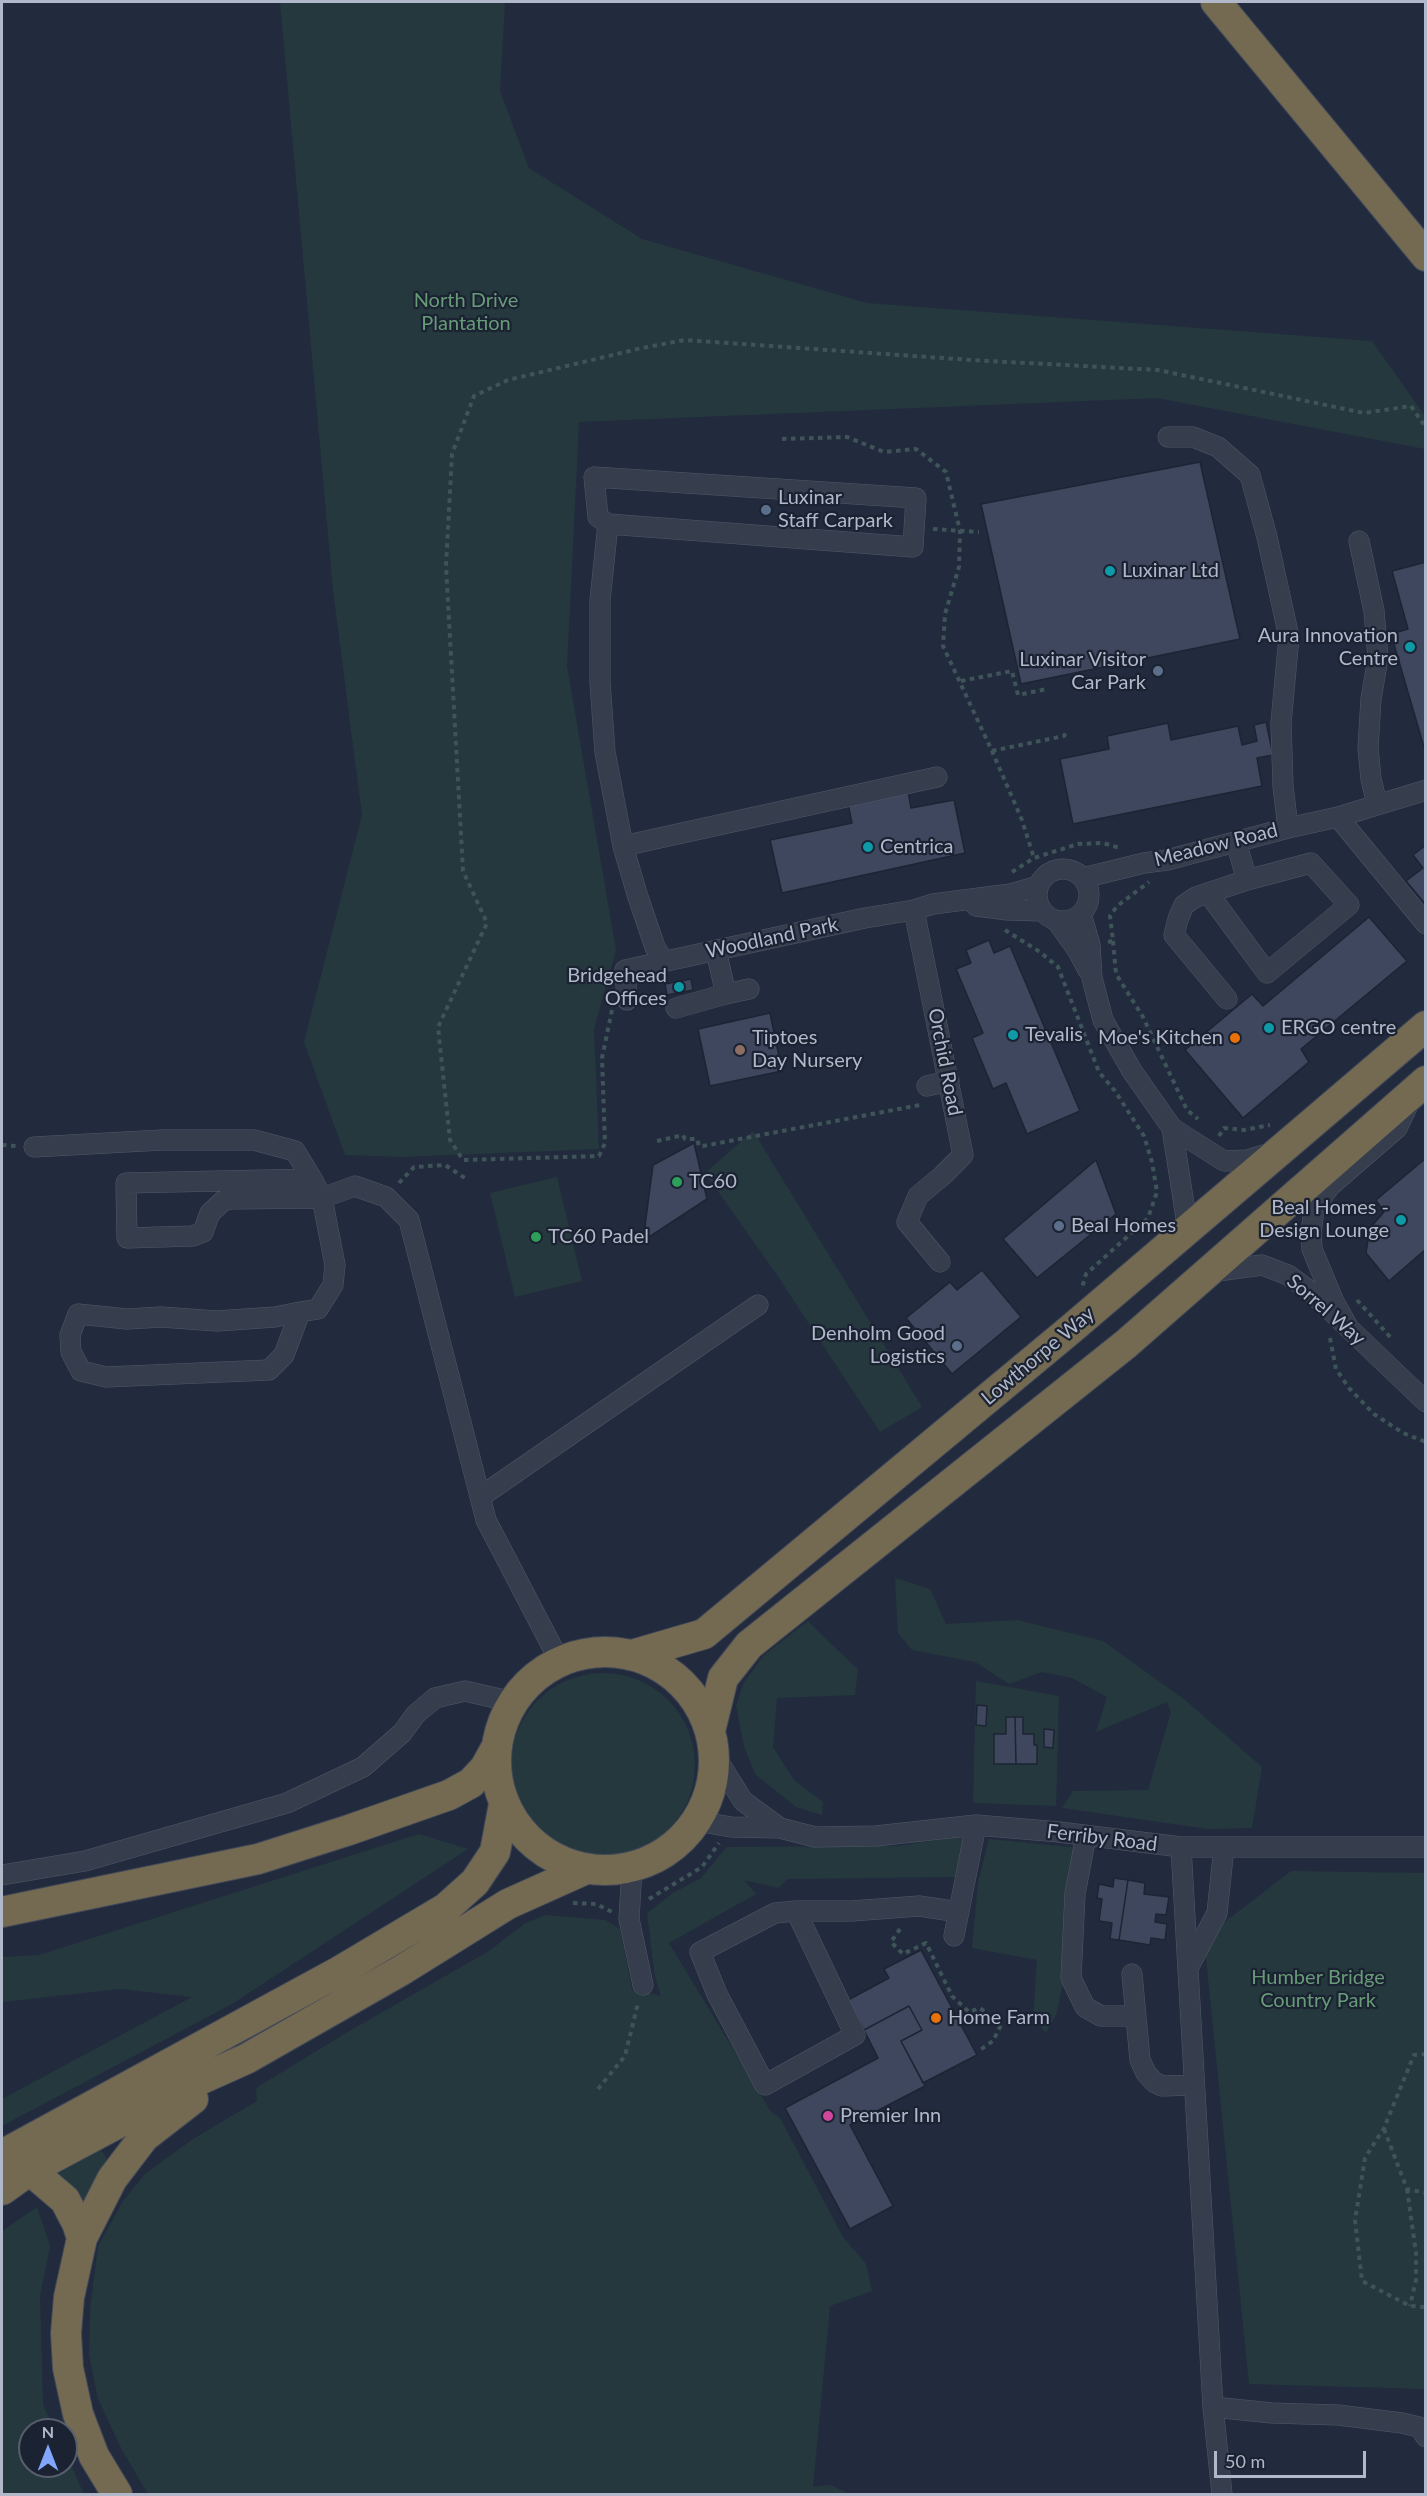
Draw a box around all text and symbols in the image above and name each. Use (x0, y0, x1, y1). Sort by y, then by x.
park label: North Drive Plantation (414, 289, 518, 336)
place label: Luxinar Staff Carpark (778, 486, 893, 533)
marker: Luxinar Staff Carpark (759, 503, 773, 517)
place label: Luxinar Ltd (1122, 559, 1219, 583)
marker: Luxinar Ltd (1103, 564, 1117, 578)
place label: Aura Innovation Centre (1258, 624, 1398, 671)
marker: Aura Innovation Centre (1403, 640, 1417, 654)
place label: Luxinar Visitor Car Park (1019, 648, 1146, 695)
marker: Luxinar Visitor Car Park (1151, 664, 1165, 678)
street label: Meadow Road (1152, 818, 1280, 872)
place label: Centrica (880, 835, 953, 859)
marker: Centrica (861, 840, 875, 854)
street label: Woodland Park (704, 912, 840, 964)
place label: Bridgehead Offices (567, 964, 667, 1011)
marker: Bridgehead Offices (672, 980, 686, 994)
street label: Orchid Road (923, 1006, 967, 1118)
place label: ERGO centre (1281, 1016, 1396, 1040)
marker: ERGO centre (1262, 1021, 1276, 1035)
place label: Tevalis (1025, 1023, 1083, 1047)
place label: Tiptoes Day Nursery (752, 1026, 862, 1073)
place label: Moe's Kitchen (1098, 1026, 1223, 1050)
marker: Tevalis (1006, 1028, 1020, 1042)
marker: Moe's Kitchen (1228, 1031, 1242, 1045)
marker: Tiptoes Day Nursery (733, 1043, 747, 1057)
place label: TC60 (689, 1170, 737, 1194)
marker: TC60 (670, 1175, 684, 1189)
place label: Beal Homes - Design Lounge (1259, 1196, 1389, 1243)
marker: Beal Homes - Design Lounge (1394, 1213, 1408, 1227)
place label: Beal Homes (1071, 1214, 1176, 1238)
marker: Beal Homes (1052, 1219, 1066, 1233)
place label: TC60 Padel (548, 1225, 649, 1249)
marker: TC60 Padel (529, 1230, 543, 1244)
street label: Sorrel Way (1282, 1269, 1370, 1351)
street label: Lowthorpe Way (977, 1302, 1099, 1410)
place label: Denholm Good Logistics (811, 1322, 945, 1369)
marker: Denholm Good Logistics (950, 1339, 964, 1353)
street label: Ferriby Road (1045, 1819, 1159, 1857)
park label: Humber Bridge Country Park (1251, 1966, 1385, 2013)
place label: Home Farm (948, 2006, 1050, 2030)
marker: Home Farm (929, 2011, 943, 2025)
place label: Premier Inn (840, 2104, 941, 2128)
marker: Premier Inn (821, 2109, 835, 2123)
north arrow (18, 2418, 78, 2478)
text: N (42, 2422, 54, 2441)
scale bar (1217, 2439, 1368, 2477)
text: 50 m (1225, 2450, 1265, 2472)

